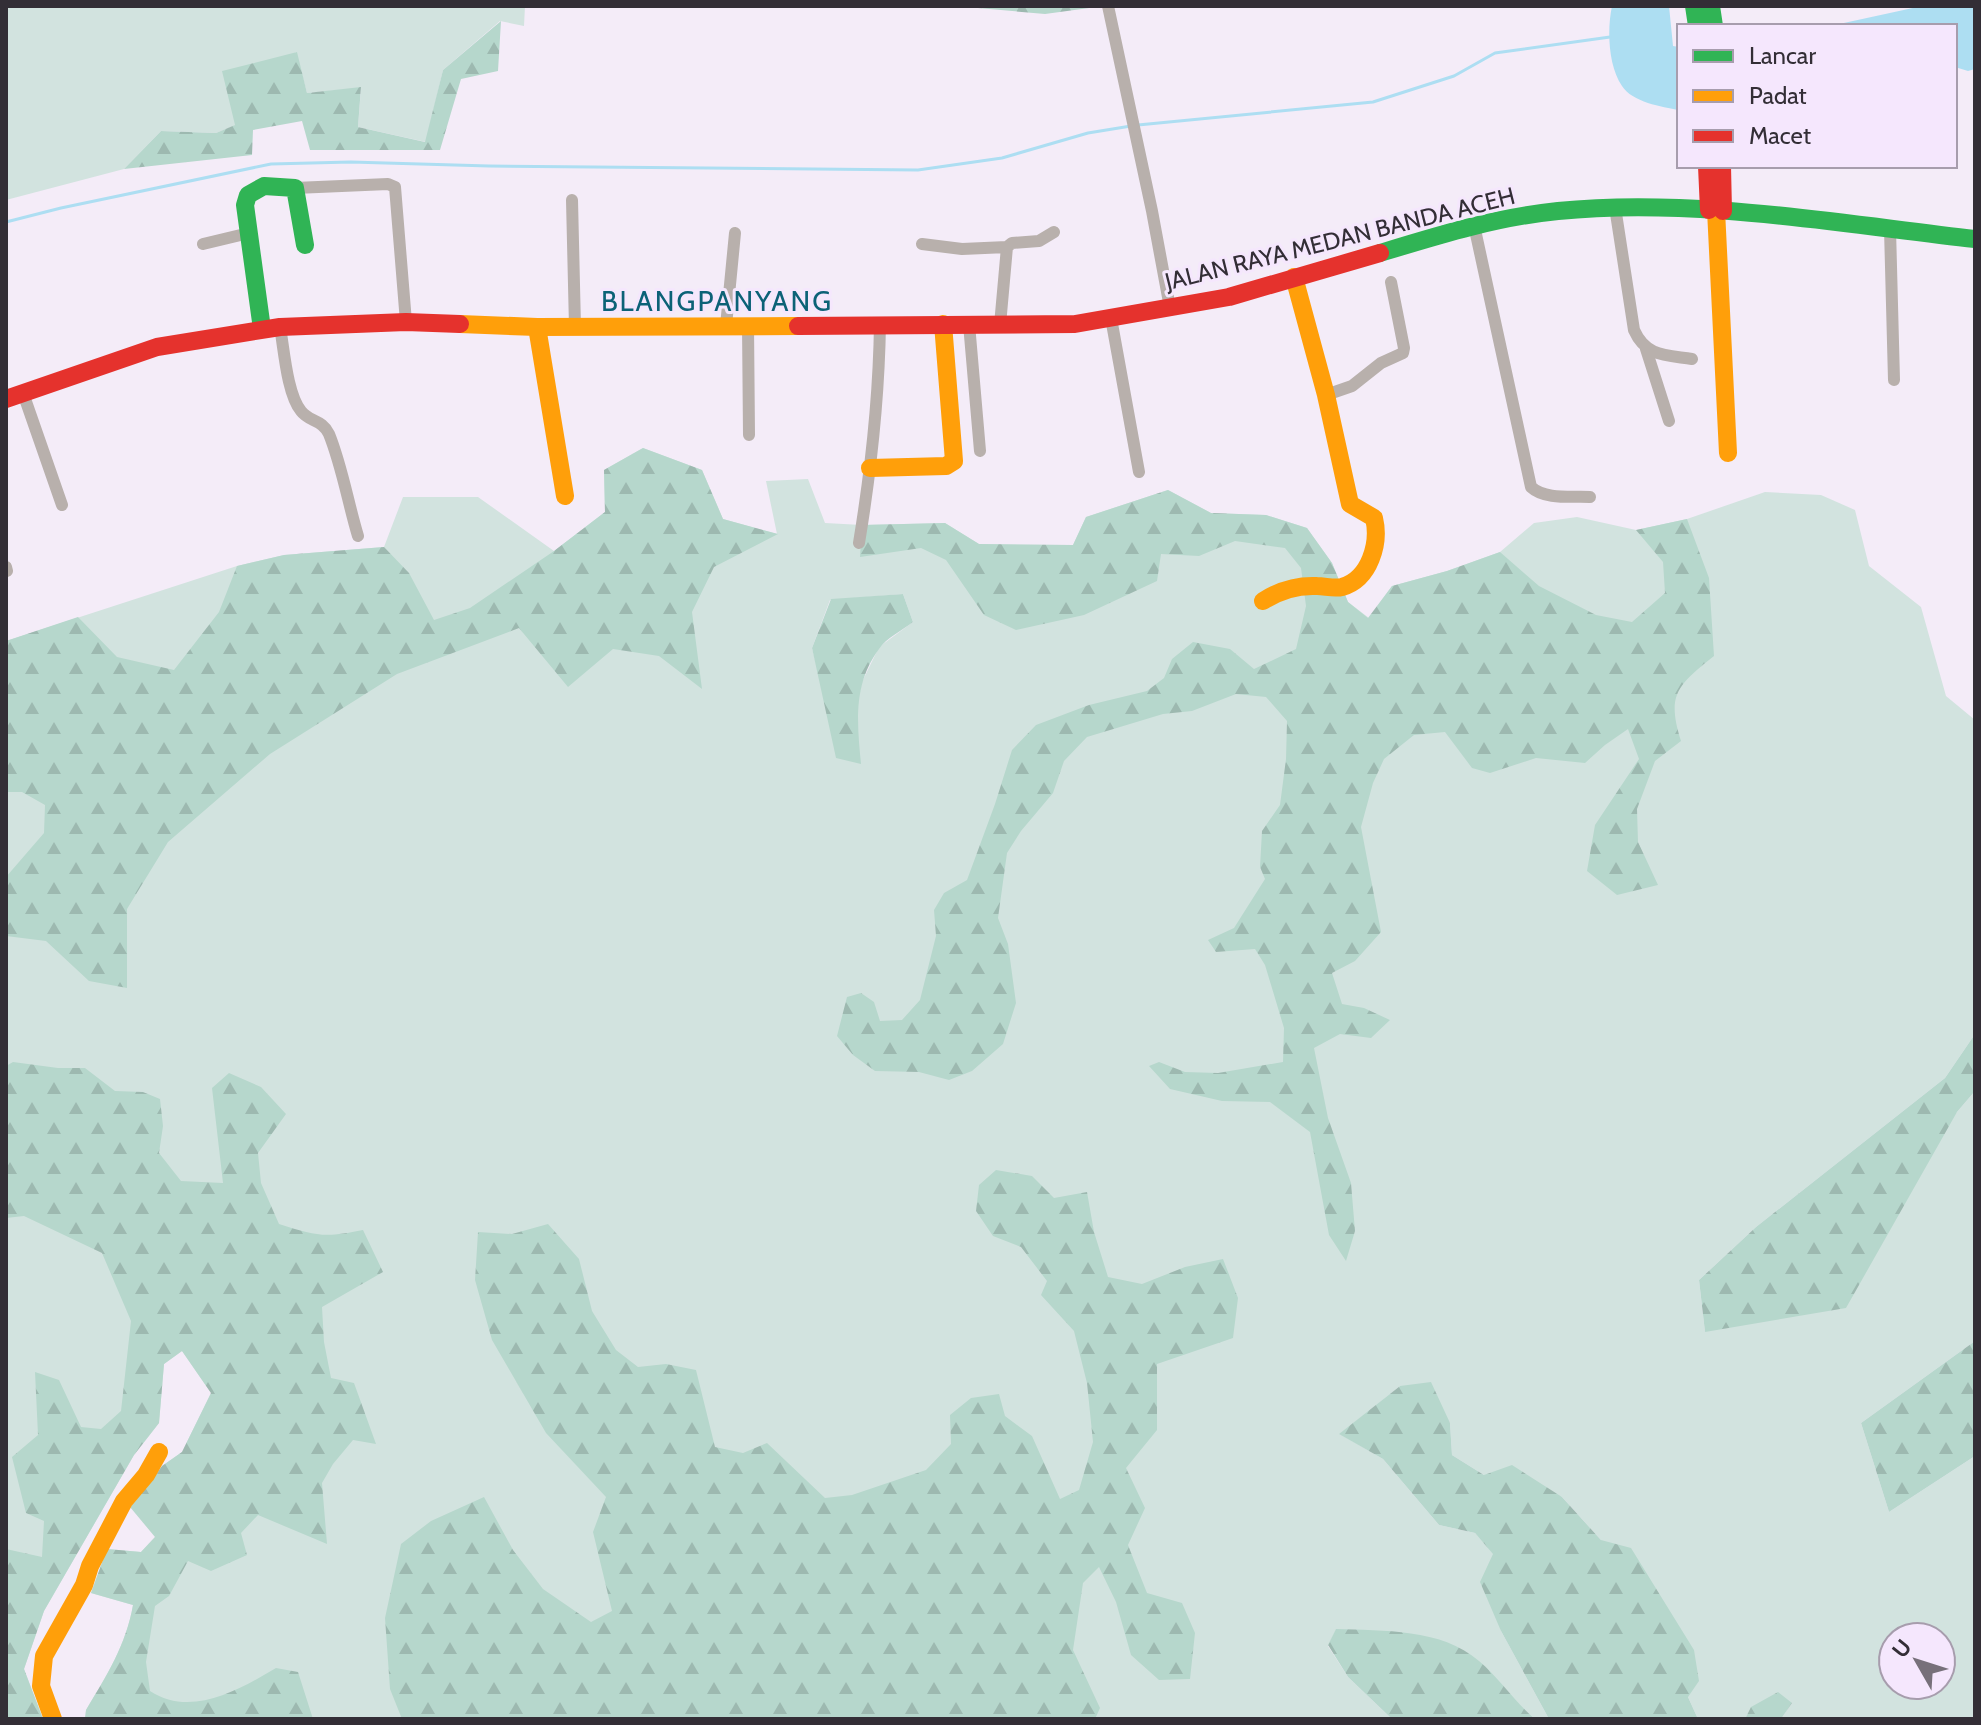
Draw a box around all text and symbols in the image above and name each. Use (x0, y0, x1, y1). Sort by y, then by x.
legend (1677, 24, 1957, 168)
text: Lancar (1749, 41, 1816, 70)
text: Padat (1749, 81, 1807, 110)
text: Macet (1749, 121, 1811, 150)
street label: JALAN RAYA MEDAN BANDA ACEH (1161, 181, 1518, 296)
district label: BLANGPANYANG (601, 284, 833, 318)
north arrow (1877, 1621, 1957, 1701)
text: U (1886, 1634, 1917, 1663)

